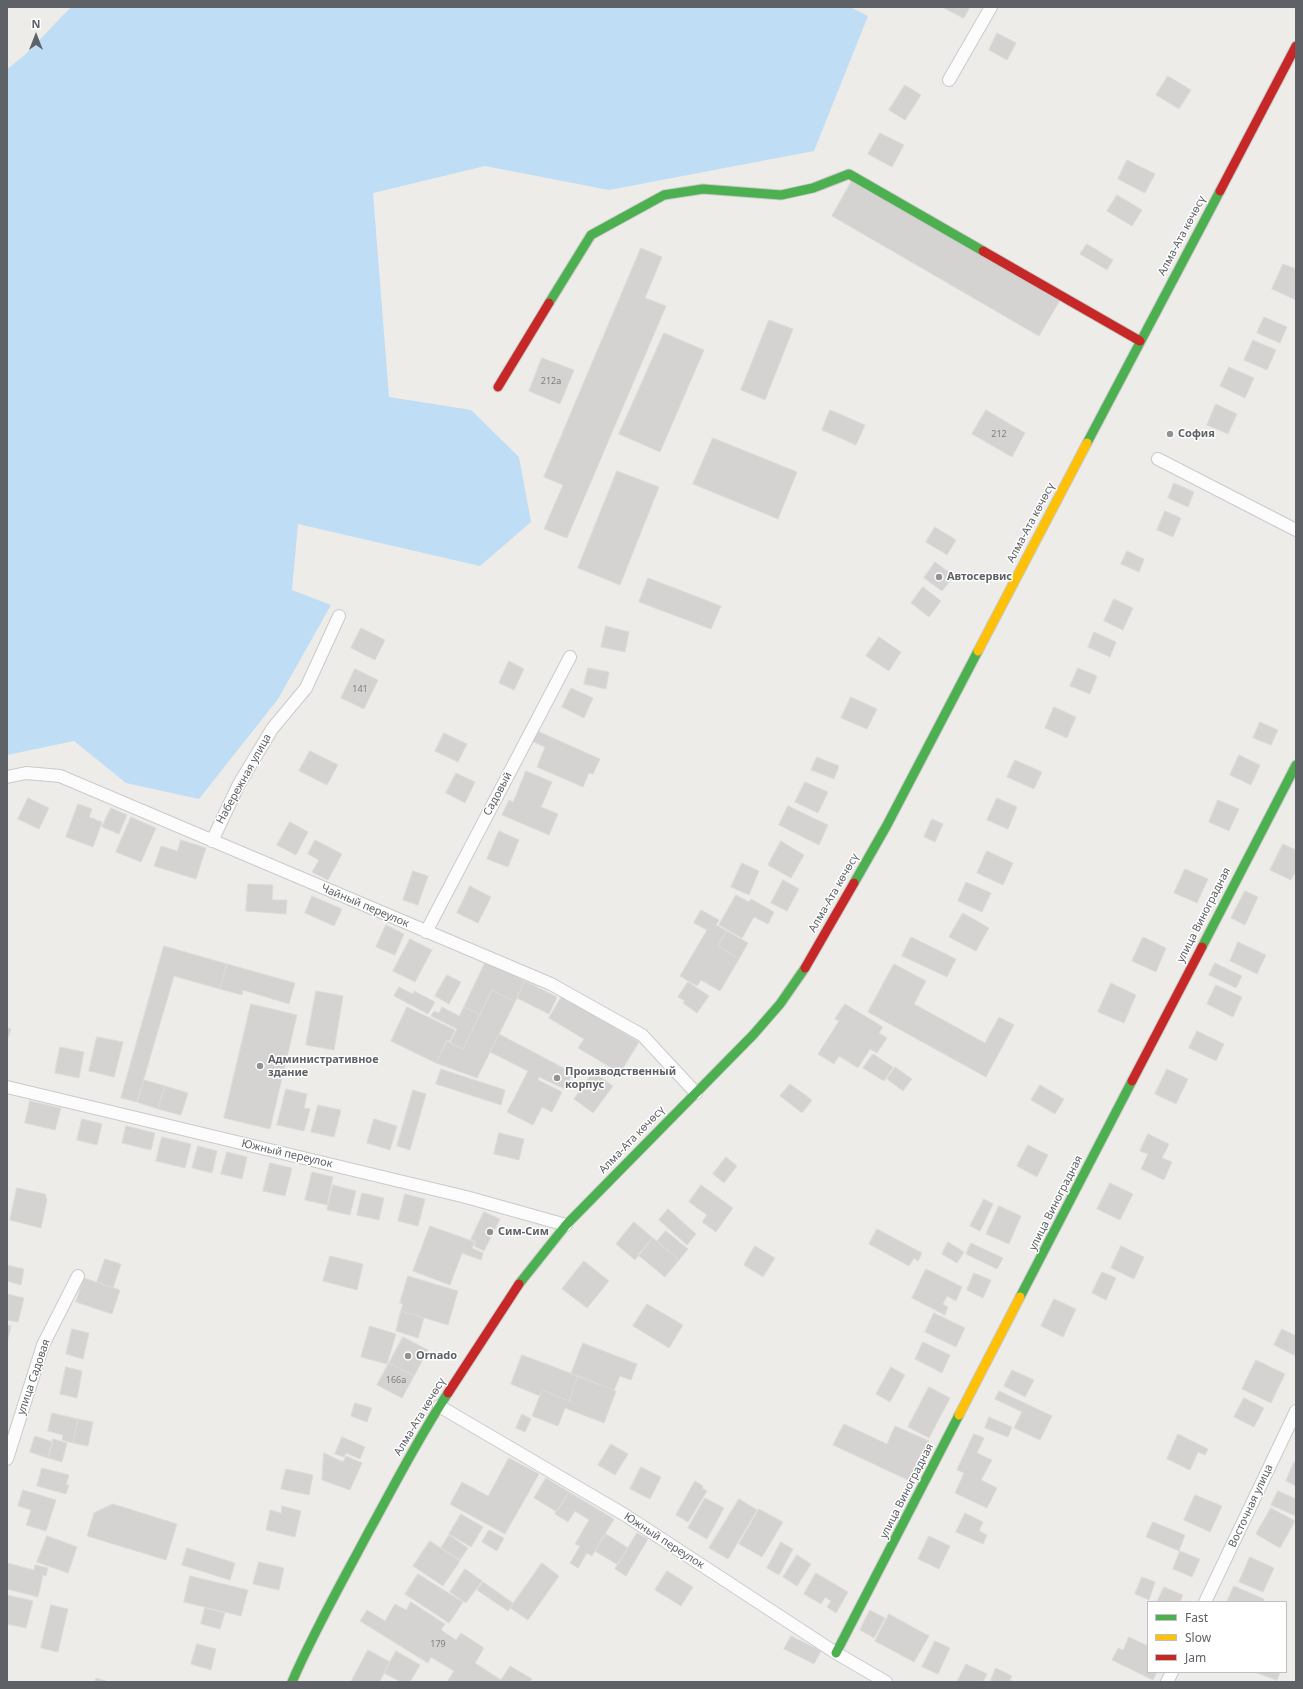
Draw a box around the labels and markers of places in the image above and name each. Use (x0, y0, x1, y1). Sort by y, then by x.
place label: София (1178, 427, 1215, 441)
marker: София (1165, 429, 1175, 439)
place label: Автосервис (947, 570, 1012, 584)
marker: Автосервис (934, 572, 944, 582)
place label: Административное здание (268, 1053, 379, 1079)
marker: Административное здание (255, 1061, 265, 1071)
place label: Производственный корпус (565, 1065, 676, 1091)
marker: Производственный корпус (552, 1073, 562, 1083)
place label: Сим-Сим (498, 1225, 549, 1239)
marker: Сим-Сим (485, 1227, 495, 1237)
place label: Ornado (416, 1349, 457, 1363)
marker: Ornado (403, 1351, 413, 1361)

